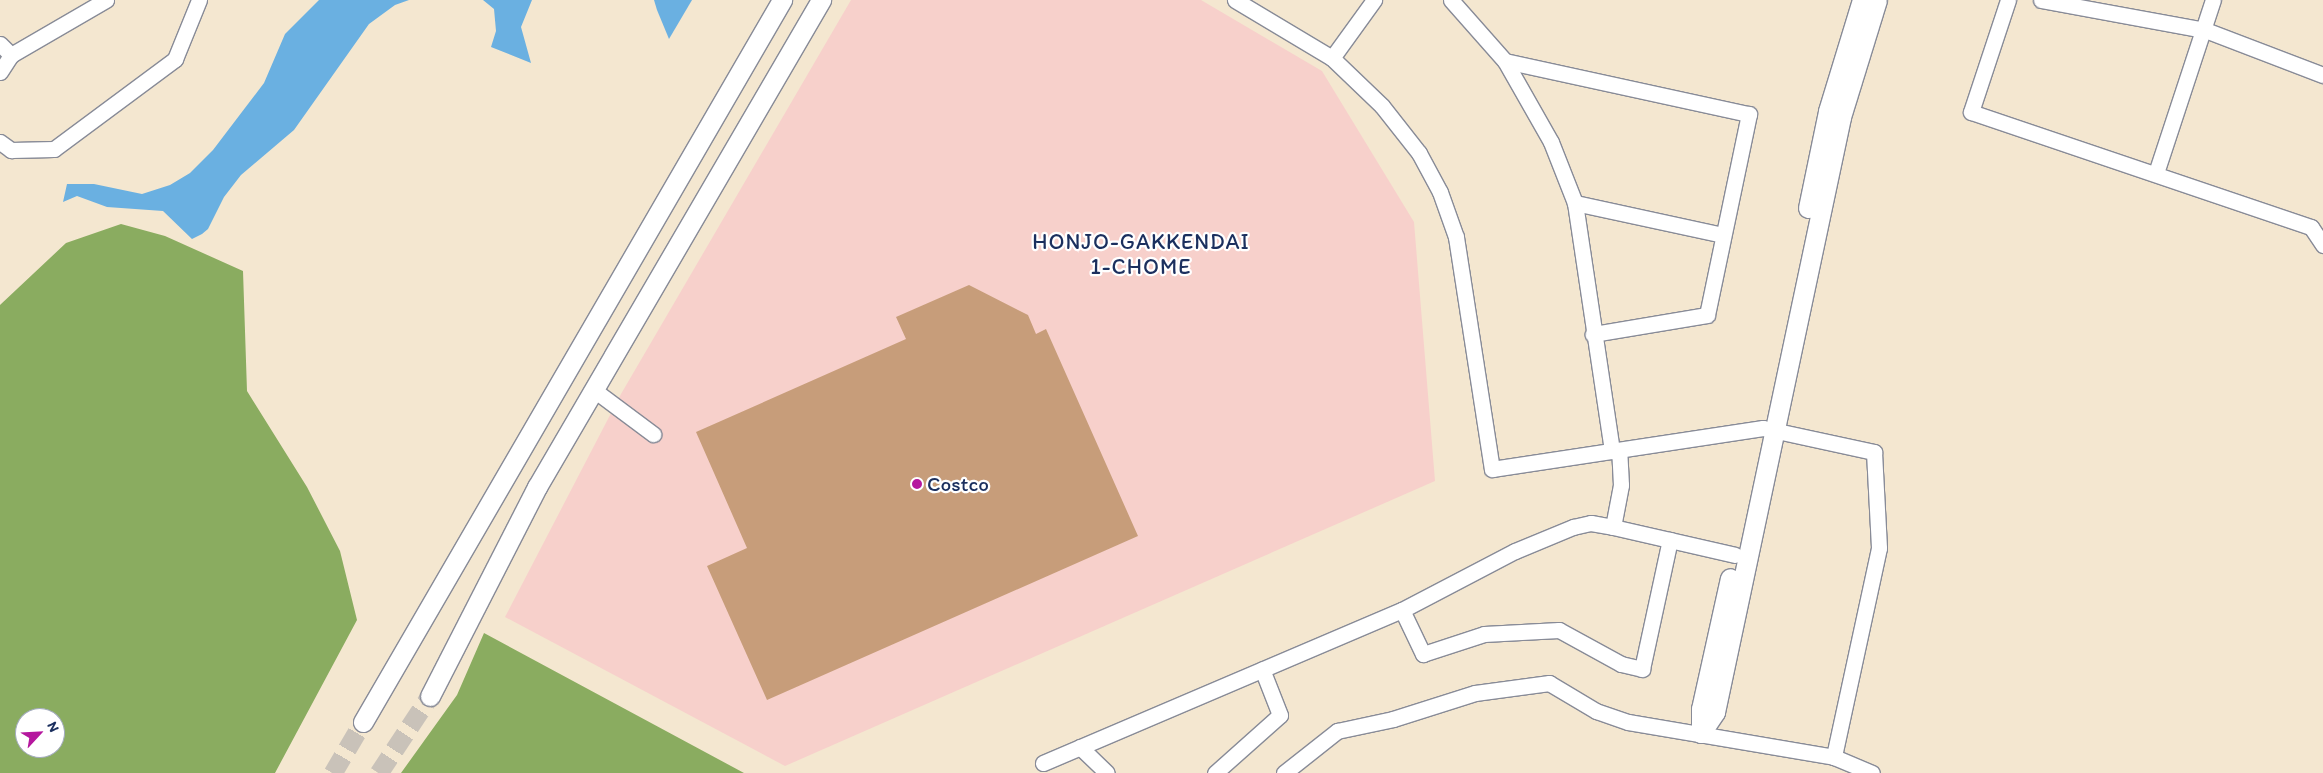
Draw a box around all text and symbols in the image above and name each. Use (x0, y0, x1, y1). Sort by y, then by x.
district label: HONJO-GAKKENDAI 1-CHOME (1031, 228, 1251, 280)
place label: Costco (927, 471, 989, 497)
marker: Costco (911, 478, 923, 490)
north arrow (15, 708, 65, 758)
text: N (43, 719, 63, 735)

